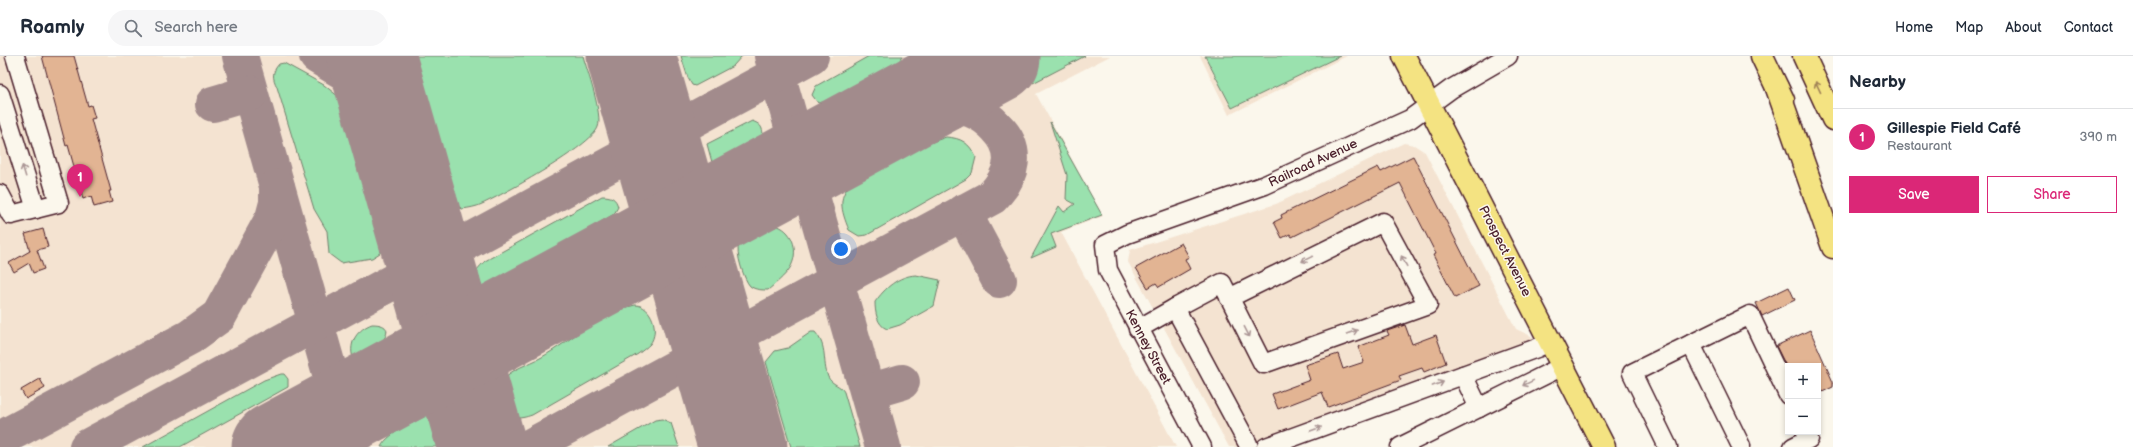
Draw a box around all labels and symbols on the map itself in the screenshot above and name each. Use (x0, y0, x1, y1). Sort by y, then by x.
one-way arrow (1814, 82, 1821, 94)
street label: Railroad Avenue (1266, 135, 1360, 191)
pin: 1 (67, 164, 93, 197)
one-way arrow (20, 165, 27, 178)
street label: Prospect Avenue (1475, 203, 1535, 299)
your location (831, 239, 851, 259)
one-way arrow (1400, 255, 1408, 267)
one-way arrow (1302, 256, 1314, 263)
street label: Kenney Street (1122, 307, 1174, 387)
one-way arrow (1244, 326, 1251, 338)
one-way arrow (1346, 328, 1359, 335)
one-way arrow (1432, 380, 1444, 388)
one-way arrow (1523, 380, 1535, 387)
one-way arrow (1310, 424, 1322, 432)

